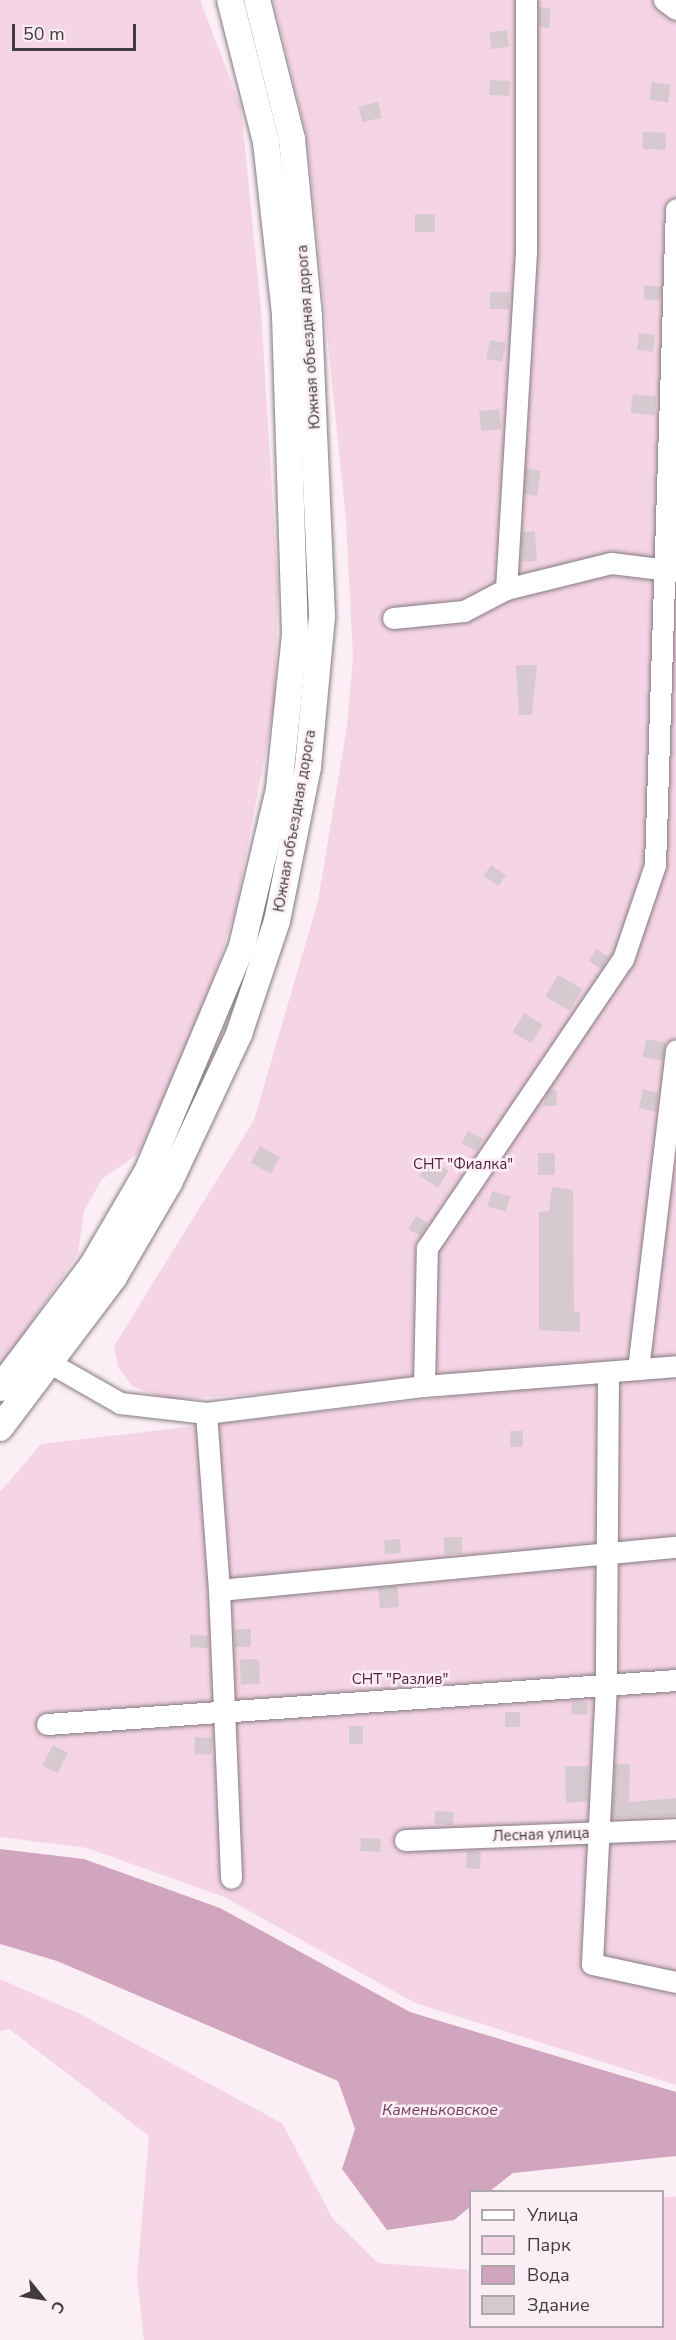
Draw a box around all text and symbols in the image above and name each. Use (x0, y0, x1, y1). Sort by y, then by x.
scale bar (15, 12, 140, 50)
text: 50 m (23, 22, 65, 46)
street label: Южная объездная дорога (294, 244, 324, 430)
street label: Южная объездная дорога (270, 728, 320, 914)
park label: СНТ "Фиалка" (413, 1156, 513, 1174)
park label: СНТ "Разлив" (352, 1671, 448, 1689)
street label: Лесная улица (492, 1824, 590, 1846)
water label: Каменьковское (382, 2100, 498, 2120)
legend (469, 2190, 664, 2328)
text: Улица (527, 2203, 578, 2227)
text: Парк (527, 2233, 570, 2257)
text: Вода (527, 2263, 570, 2287)
north arrow (12, 2268, 72, 2328)
text: Здание (527, 2293, 590, 2317)
text: С (45, 2297, 70, 2317)

